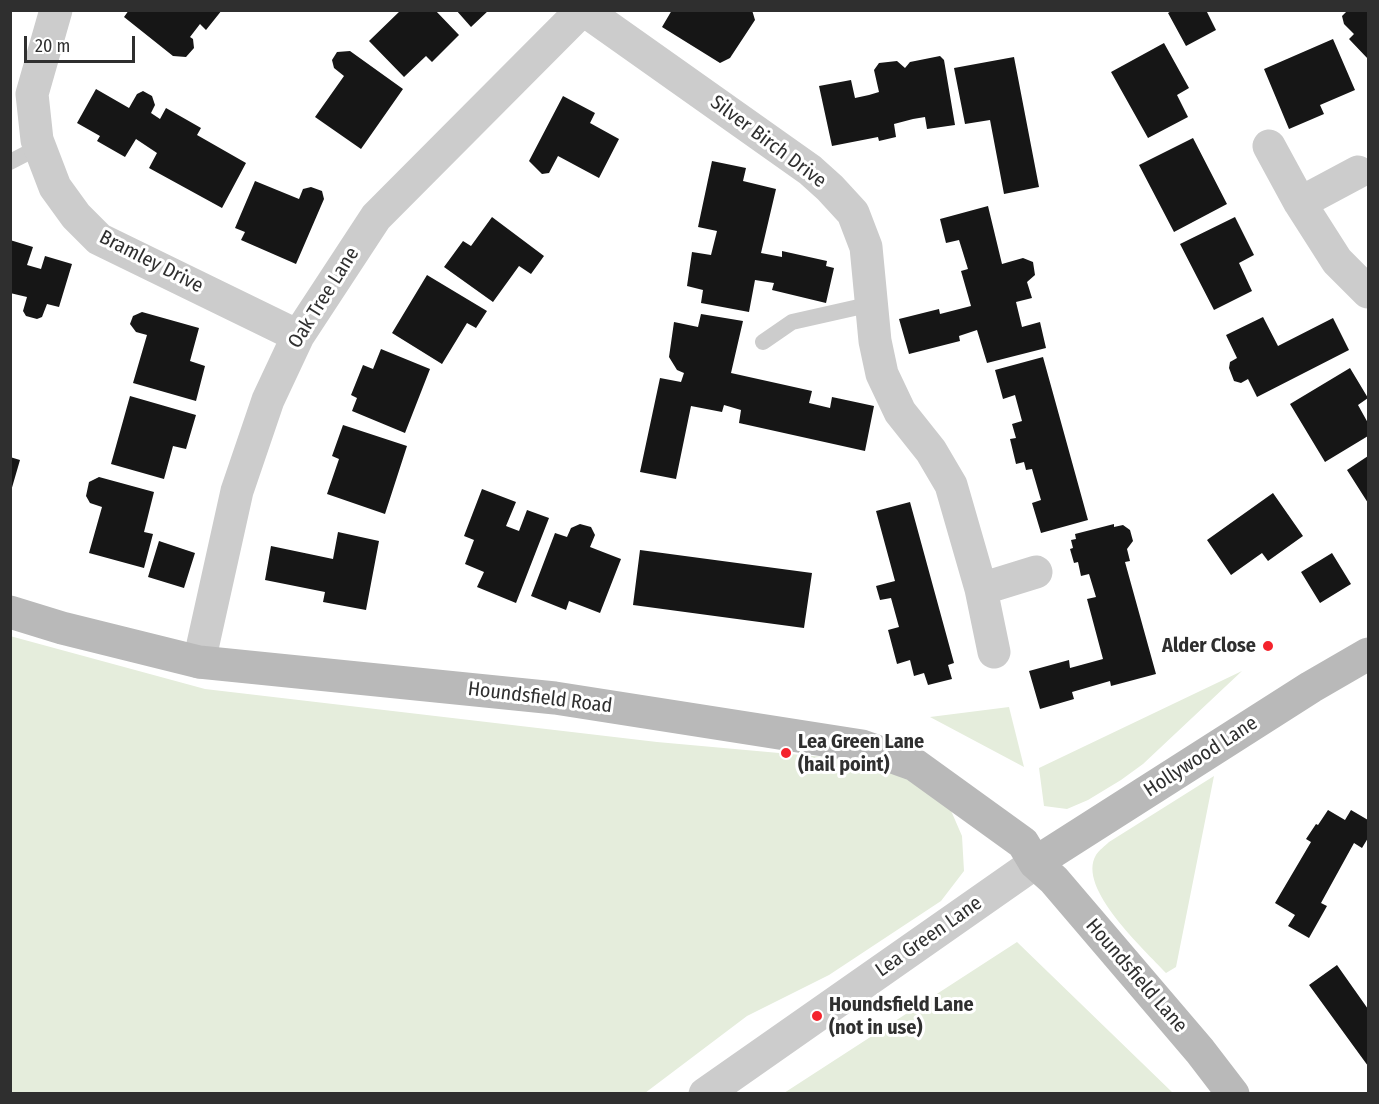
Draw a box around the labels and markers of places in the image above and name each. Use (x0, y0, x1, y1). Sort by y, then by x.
place label: Alder Close (1162, 634, 1256, 658)
marker: Alder Close (1261, 639, 1275, 653)
place label: Lea Green Lane (hail point) (798, 730, 924, 777)
marker: Lea Green Lane (hail point) (779, 746, 793, 760)
place label: Houndsfield Lane (not in use) (829, 993, 974, 1040)
marker: Houndsfield Lane (not in use) (810, 1009, 824, 1023)

